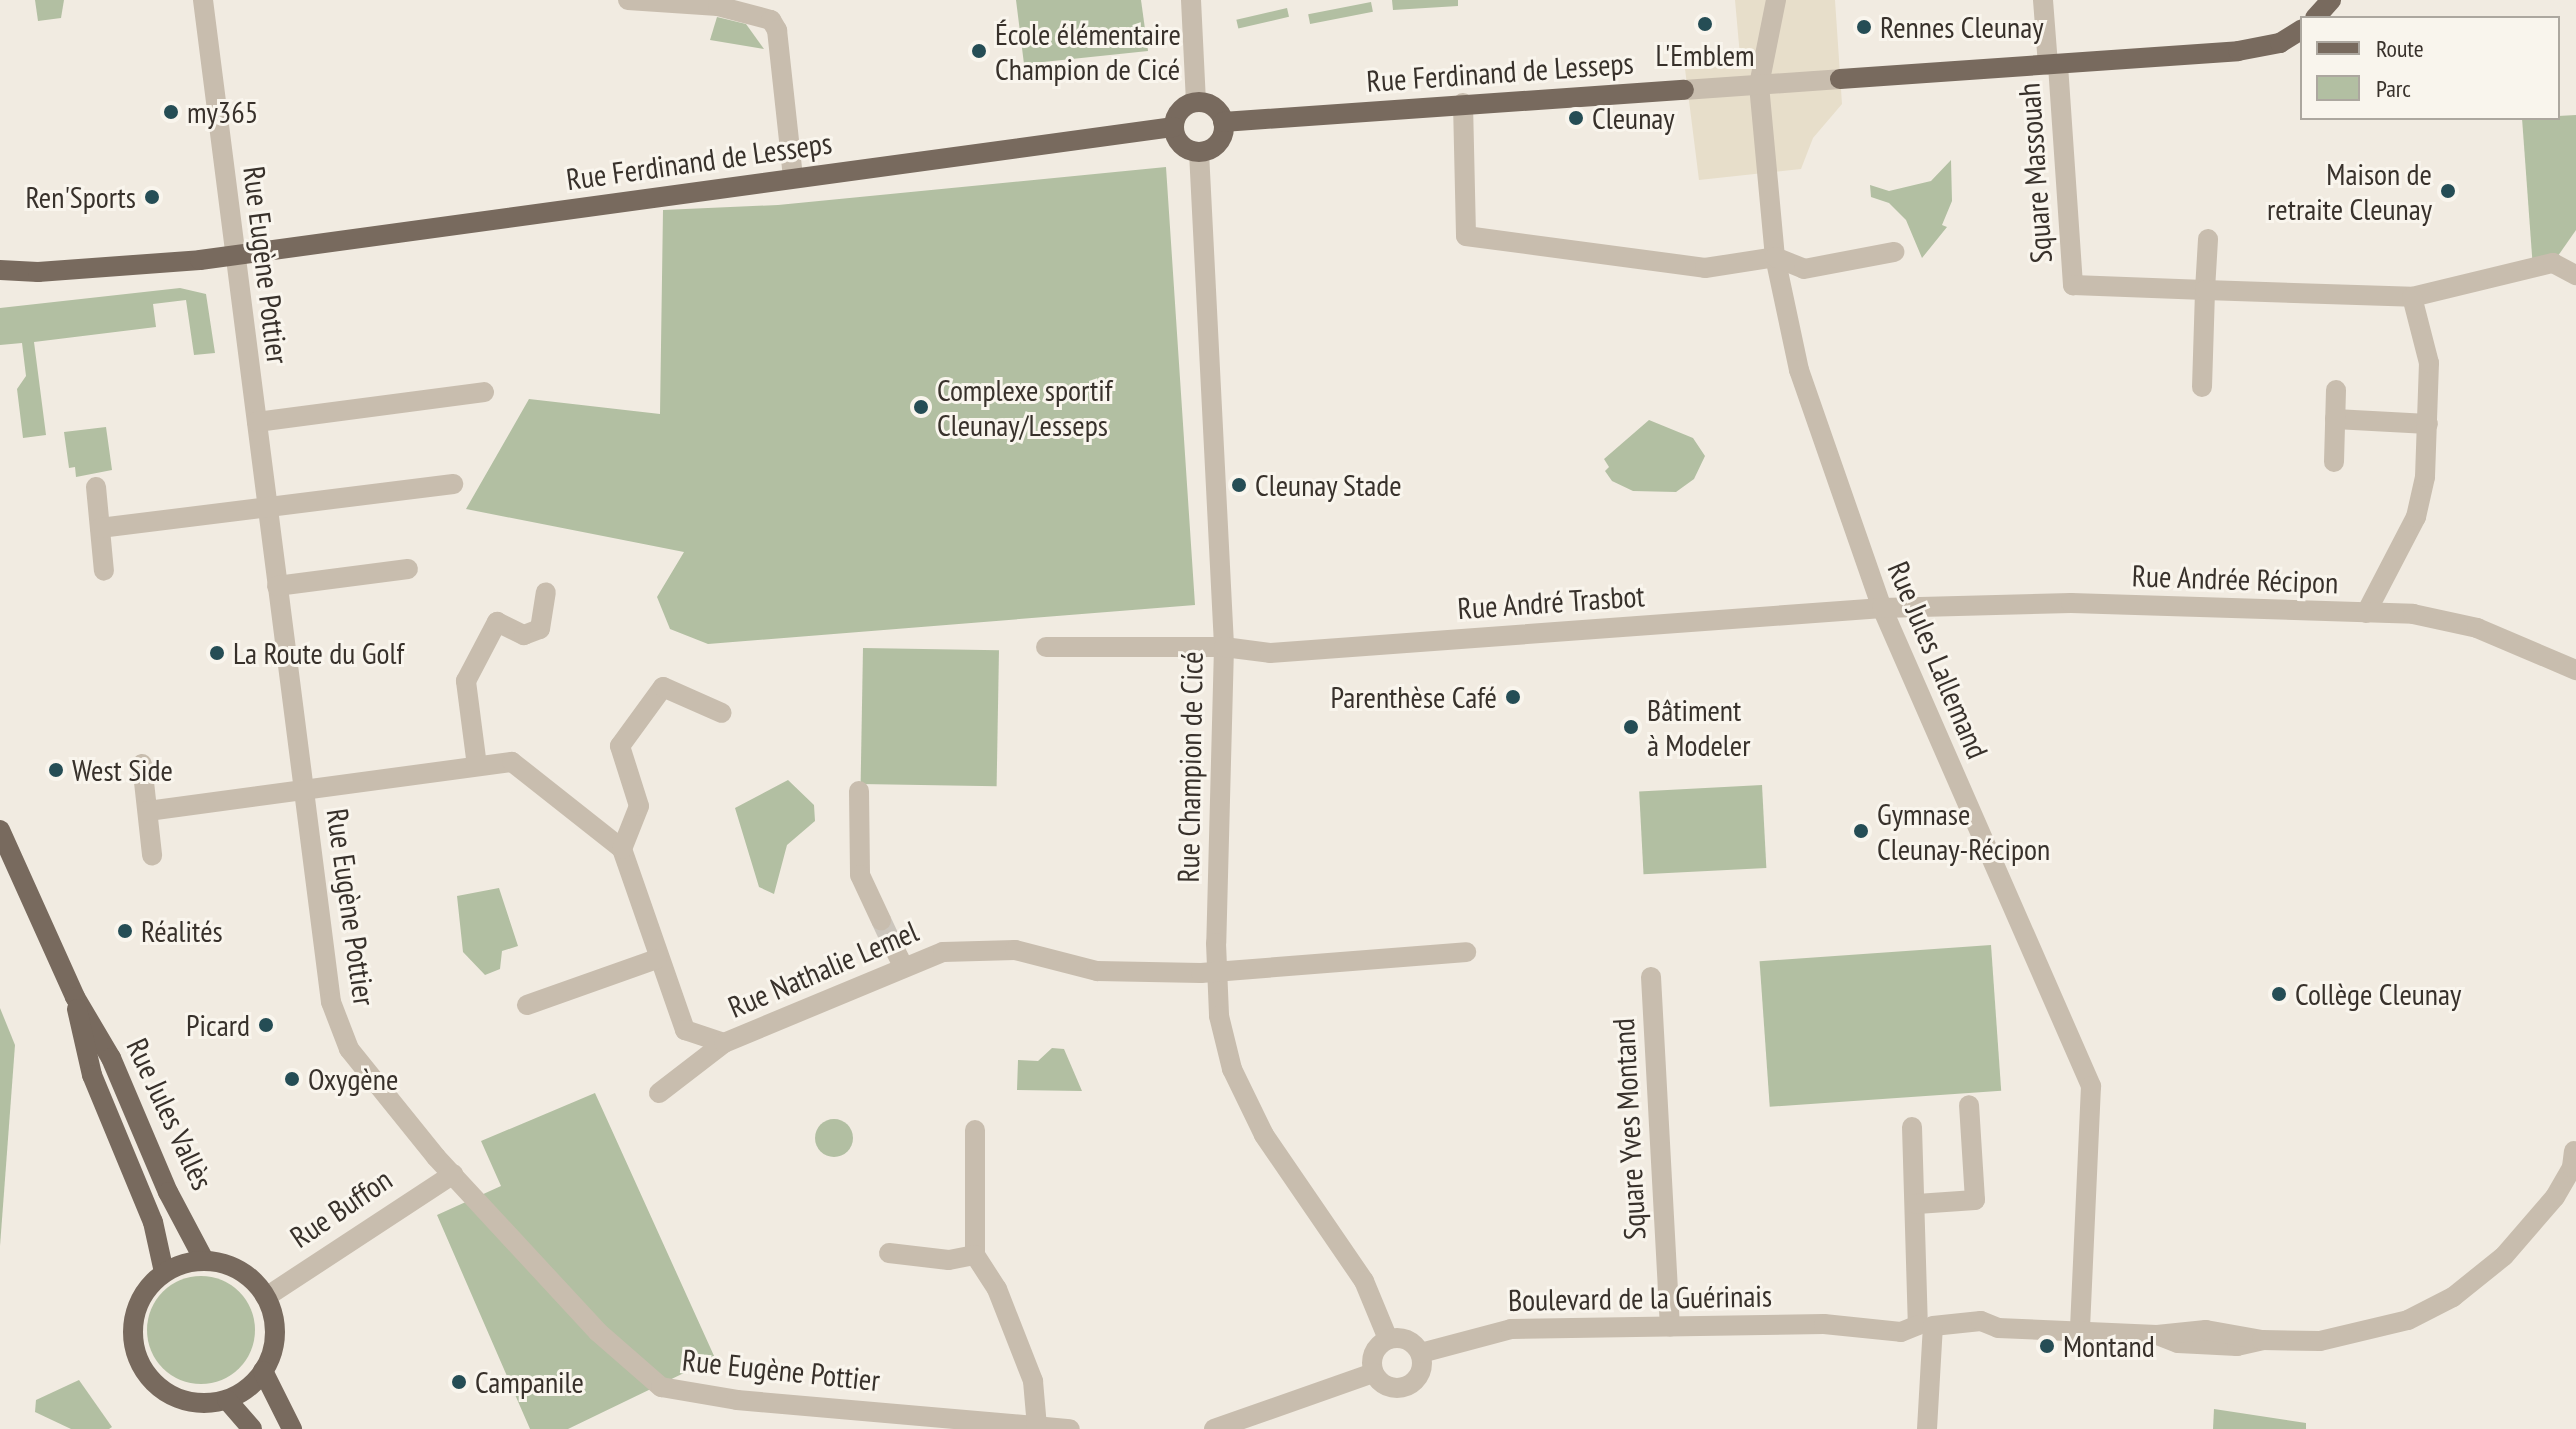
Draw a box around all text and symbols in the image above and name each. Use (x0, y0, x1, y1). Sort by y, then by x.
place label: Rennes Cleunay (1880, 9, 2043, 45)
marker: L'Emblem (1696, 15, 1714, 33)
place label: École élémentaire Champion de Cicé (995, 16, 1181, 86)
legend (2300, 16, 2560, 120)
marker: Rennes Cleunay (1855, 18, 1873, 36)
text: Route (2376, 33, 2424, 64)
place label: L'Emblem (1655, 37, 1755, 73)
marker: École élémentaire Champion de Cicé (970, 42, 988, 60)
street label: Rue Ferdinand de Lesseps (1365, 45, 1635, 99)
text: Parc (2376, 73, 2411, 104)
street label: Square Massouah (2011, 82, 2059, 264)
place label: my365 (187, 94, 258, 130)
place label: Cleunay (1592, 100, 1675, 136)
marker: my365 (162, 103, 180, 121)
marker: Cleunay (1567, 109, 1585, 127)
street label: Rue Ferdinand de Lesseps (564, 125, 834, 197)
place label: Maison de retraite Cleunay (2267, 156, 2432, 226)
street label: Rue Eugène Pottier (236, 164, 296, 366)
place label: Ren'Sports (26, 179, 136, 215)
marker: Maison de retraite Cleunay (2439, 182, 2457, 200)
marker: Ren'Sports (143, 188, 161, 206)
place label: Complexe sportif Cleunay/Lesseps (937, 372, 1112, 442)
marker: Complexe sportif Cleunay/Lesseps (912, 398, 930, 416)
place label: Cleunay Stade (1255, 467, 1402, 503)
marker: Cleunay Stade (1230, 476, 1248, 494)
street label: Rue Jules Lallemand (1880, 556, 1996, 764)
street label: Rue Andrée Récipon (2131, 557, 2339, 601)
street label: Rue André Trasbot (1456, 577, 1646, 627)
place label: La Route du Golf (233, 635, 404, 671)
marker: La Route du Golf (208, 644, 226, 662)
street label: Rue Champion de Cicé (1170, 651, 1210, 883)
place label: Parenthèse Café (1331, 679, 1497, 715)
marker: Parenthèse Café (1504, 688, 1522, 706)
place label: Bâtiment à Modeler (1647, 692, 1750, 762)
marker: Bâtiment à Modeler (1622, 718, 1640, 736)
place label: West Side (72, 752, 173, 788)
marker: West Side (47, 761, 65, 779)
place label: Gymnase Cleunay-Récipon (1877, 796, 2050, 866)
street label: Rue Eugène Pottier (319, 806, 383, 1008)
marker: Gymnase Cleunay-Récipon (1852, 822, 1870, 840)
place label: Réalités (141, 913, 223, 949)
street label: Rue Nathalie Lemel (723, 913, 923, 1025)
marker: Réalités (116, 922, 134, 940)
place label: Collège Cleunay (2295, 976, 2461, 1012)
marker: Collège Cleunay (2270, 985, 2288, 1003)
place label: Picard (186, 1007, 250, 1043)
marker: Picard (257, 1016, 275, 1034)
street label: Square Yves Montand (1605, 1017, 1653, 1241)
street label: Rue Jules Vallès (119, 1032, 221, 1196)
place label: Oxygène (308, 1061, 398, 1097)
marker: Oxygène (283, 1070, 301, 1088)
street label: Rue Buffon (283, 1161, 399, 1255)
street label: Boulevard de la Guérinais (1508, 1278, 1772, 1318)
place label: Montand (2063, 1328, 2155, 1364)
marker: Montand (2038, 1337, 2056, 1355)
street label: Rue Eugène Pottier (680, 1342, 882, 1398)
place label: Campanile (475, 1364, 584, 1400)
marker: Campanile (450, 1373, 468, 1391)

